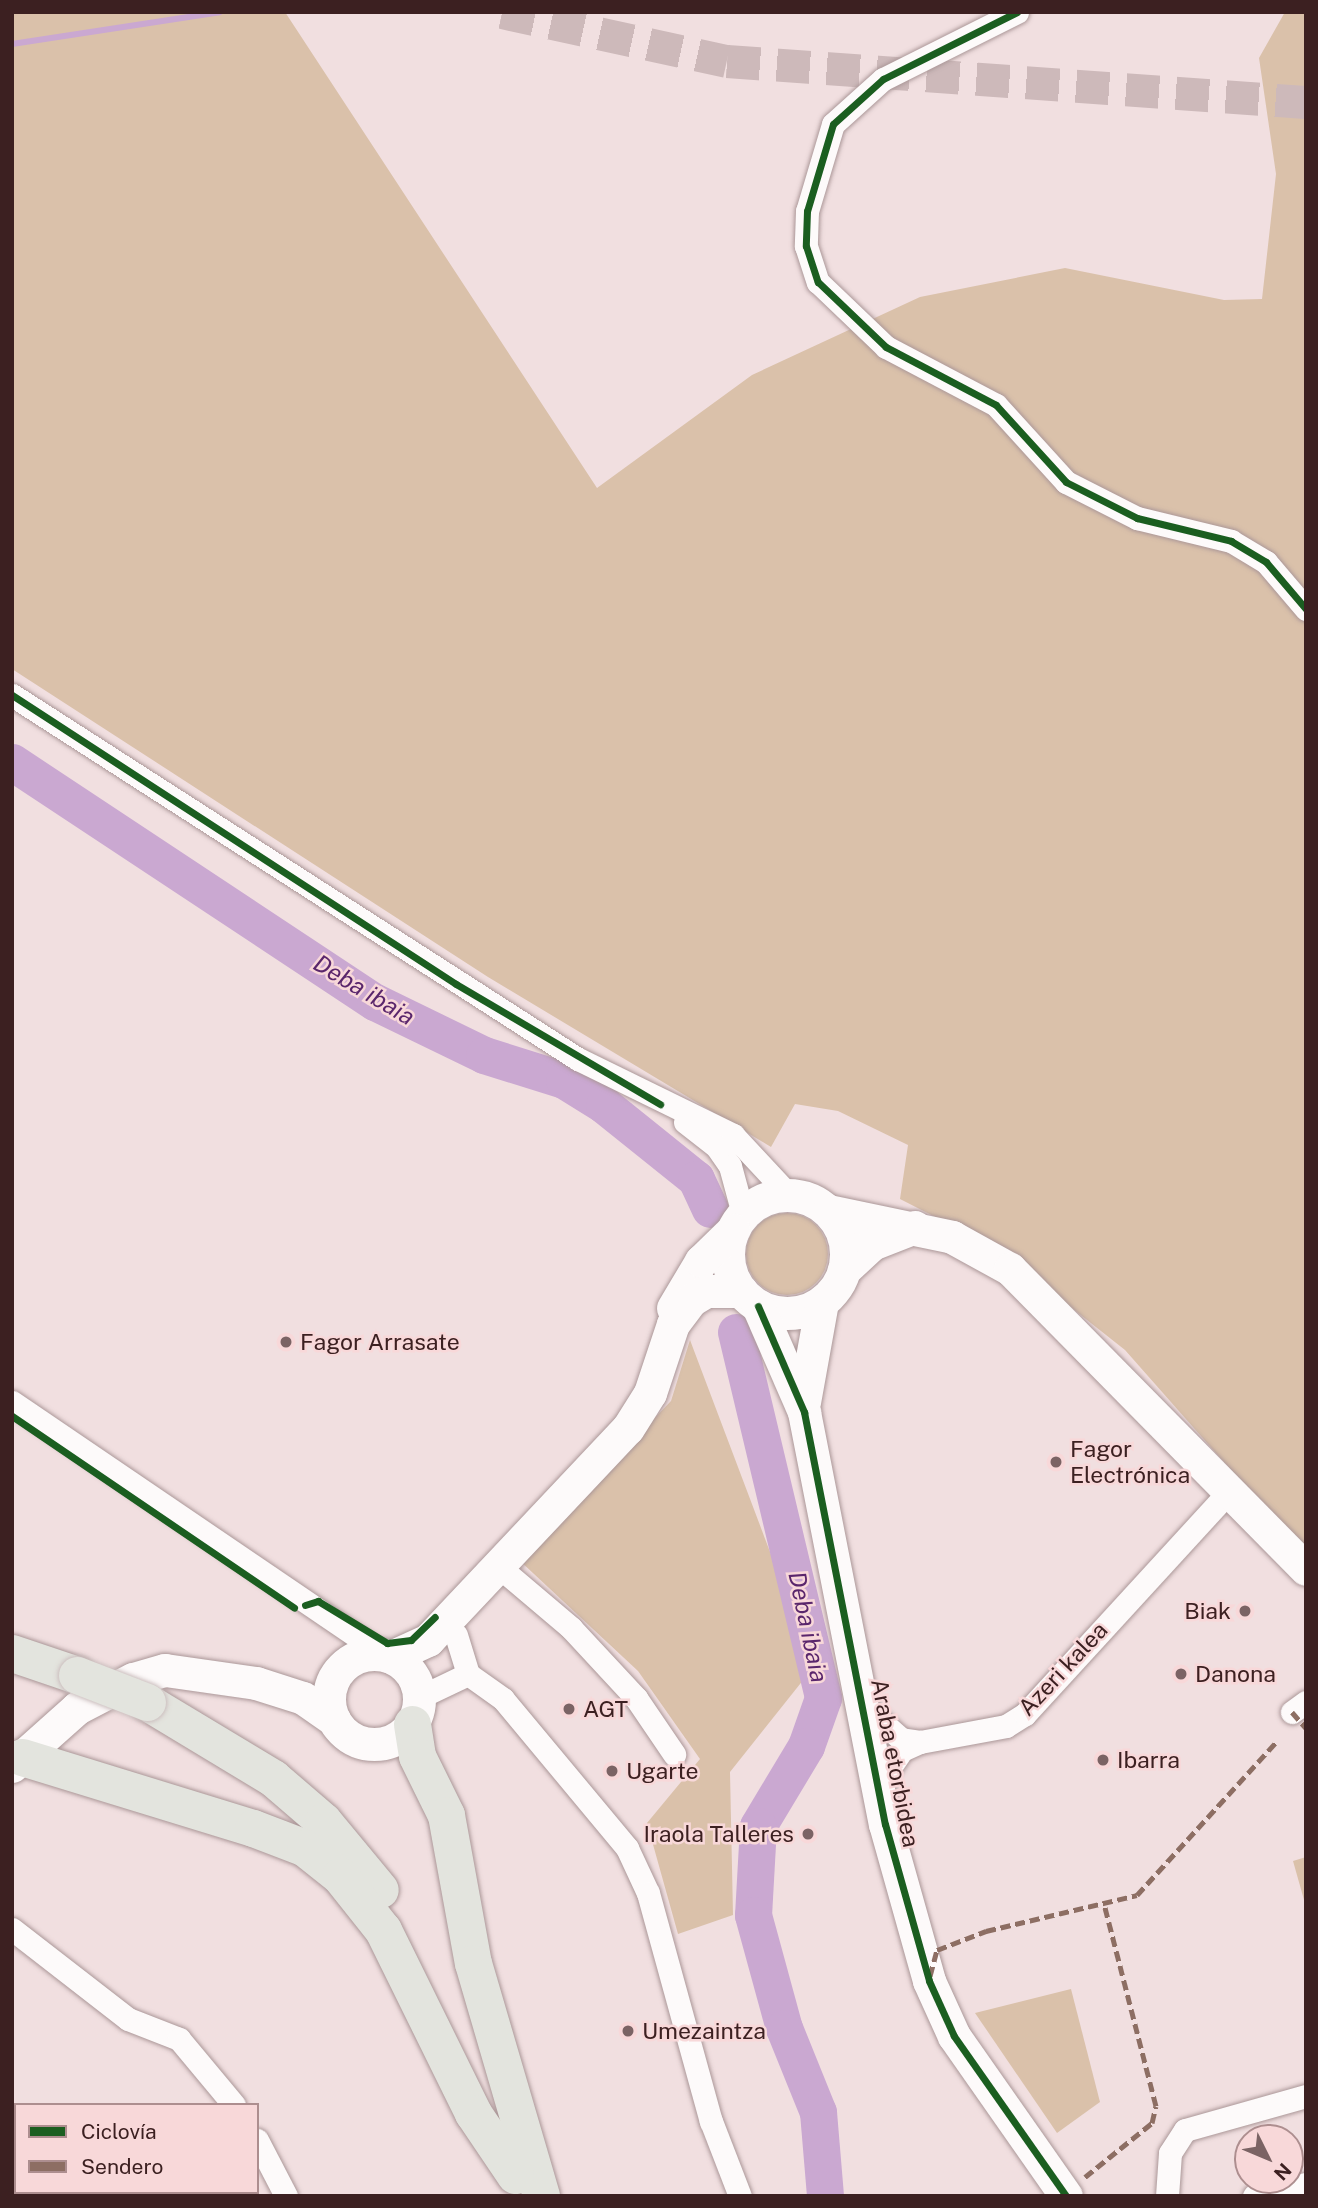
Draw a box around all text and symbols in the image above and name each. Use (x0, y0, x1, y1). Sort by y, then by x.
water label: Deba ibaia (308, 949, 420, 1031)
place label: Fagor Arrasate (300, 1328, 460, 1356)
marker: Fagor Arrasate (278, 1334, 294, 1350)
place label: Fagor Electrónica (1070, 1435, 1190, 1489)
marker: Fagor Electrónica (1048, 1454, 1064, 1470)
water label: Deba ibaia (782, 1569, 834, 1685)
place label: Biak (1184, 1597, 1231, 1625)
marker: Biak (1237, 1603, 1253, 1619)
street label: Azeri kalea (1013, 1616, 1113, 1722)
place label: Danona (1195, 1660, 1276, 1688)
marker: Danona (1173, 1666, 1189, 1682)
street label: Araba etorbidea (865, 1676, 925, 1850)
place label: AGT (583, 1695, 628, 1723)
marker: AGT (561, 1701, 577, 1717)
place label: Ibarra (1117, 1746, 1180, 1774)
marker: Ibarra (1095, 1752, 1111, 1768)
place label: Ugarte (626, 1757, 699, 1785)
marker: Ugarte (604, 1763, 620, 1779)
place label: Iraola Talleres (644, 1820, 794, 1848)
marker: Iraola Talleres (800, 1826, 816, 1842)
place label: Umezaintza (642, 2017, 766, 2045)
marker: Umezaintza (620, 2023, 636, 2039)
legend (14, 2103, 259, 2194)
text: Ciclovía (81, 2119, 157, 2144)
north arrow (1234, 2124, 1304, 2194)
text: Sendero (81, 2154, 163, 2179)
text: N (1270, 2159, 1296, 2185)

